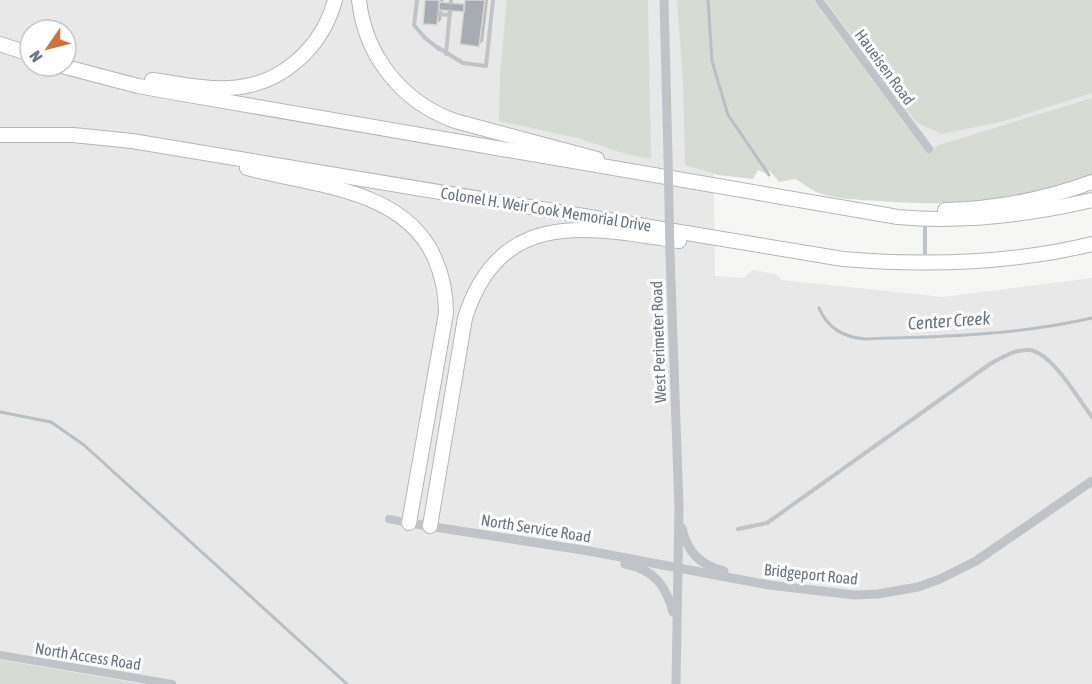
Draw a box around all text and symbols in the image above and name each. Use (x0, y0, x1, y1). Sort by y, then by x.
north arrow (18, 18, 78, 78)
street label: Haueisen Road (852, 26, 918, 108)
text: N (26, 48, 46, 66)
street label: Colonel H. Weir Cook Memorial Drive (439, 183, 653, 235)
street label: West Perimeter Road (647, 281, 669, 403)
water label: Center Creek (907, 307, 992, 334)
street label: North Service Road (480, 510, 592, 546)
street label: Bridgeport Road (763, 560, 859, 589)
street label: North Access Road (34, 639, 142, 673)

